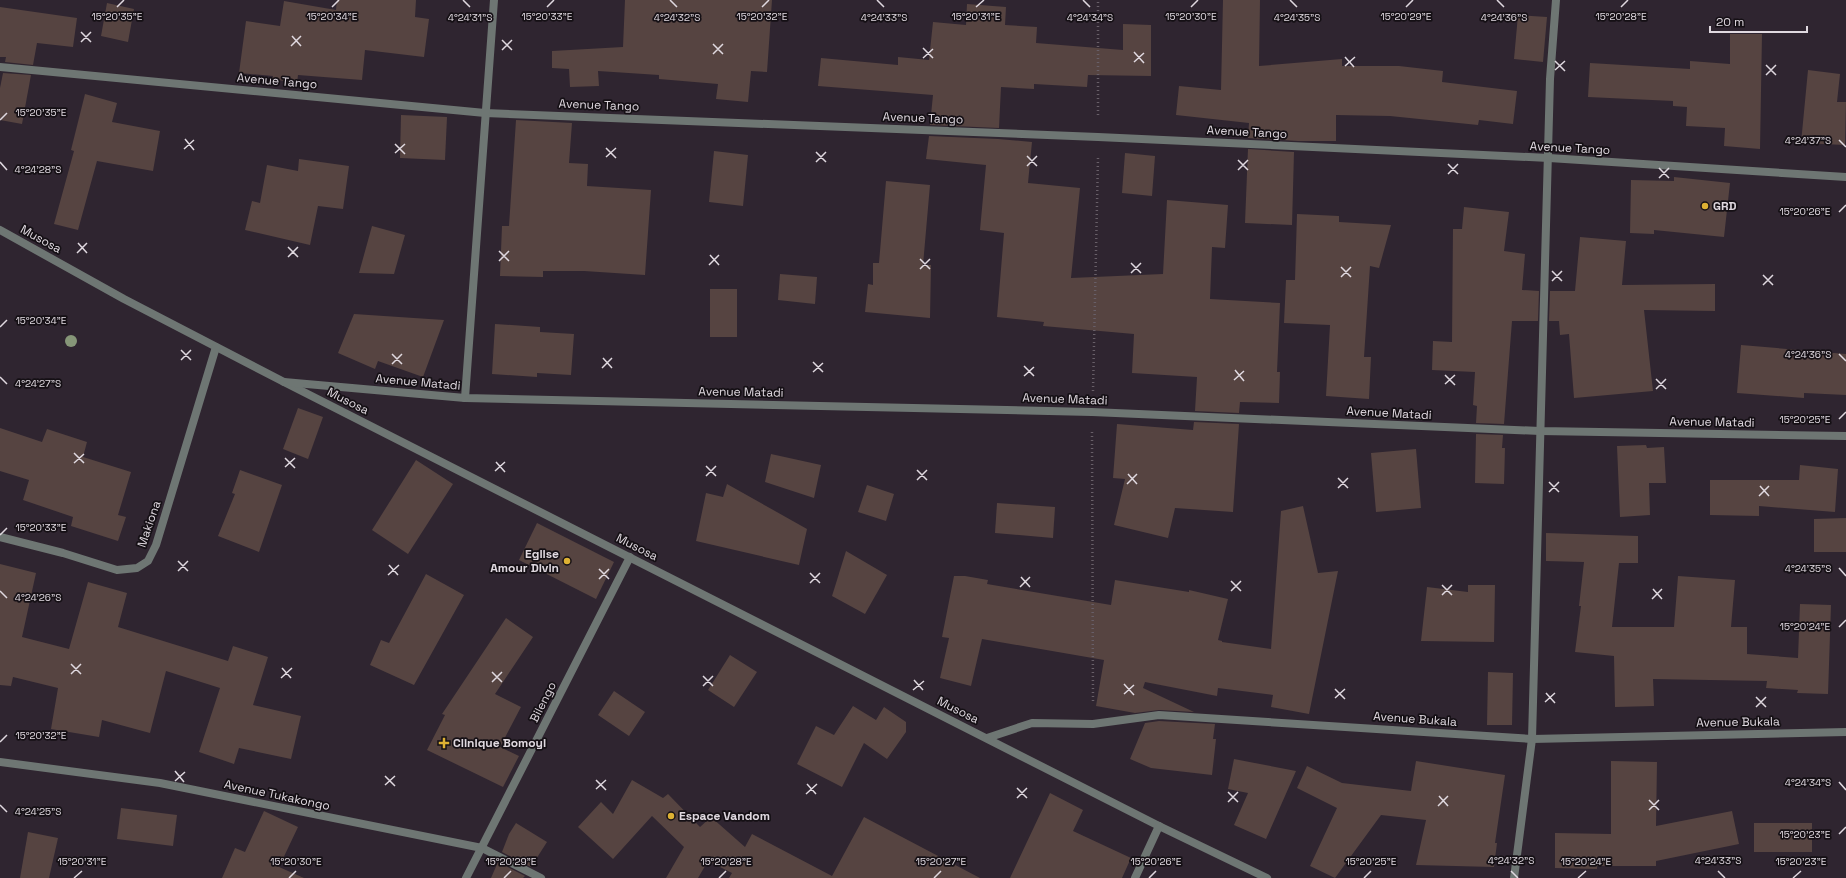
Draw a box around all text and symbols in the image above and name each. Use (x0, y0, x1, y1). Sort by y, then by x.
scale bar (1710, 8, 1807, 34)
text: 15°20'35"E (92, 10, 143, 23)
text: 15°20'34"E (307, 10, 358, 23)
text: 15°20'33"E (522, 10, 573, 23)
text: 15°20'32"E (737, 10, 788, 23)
text: 15°20'31"E (952, 10, 1001, 23)
text: 15°20'30"E (1165, 10, 1217, 23)
text: 15°20'29"E (1381, 10, 1432, 23)
text: 15°20'28"E (1595, 10, 1647, 23)
text: 4°24'31"S (448, 11, 492, 24)
text: 4°24'32"S (654, 11, 700, 24)
text: 4°24'33"S (861, 11, 907, 24)
text: 4°24'34"S (1067, 11, 1113, 24)
text: 4°24'35"S (1274, 11, 1320, 24)
text: 4°24'36"S (1481, 11, 1527, 24)
text: 20 m (1716, 14, 1744, 30)
street label: Avenue Tango (236, 70, 318, 92)
street label: Avenue Tango (558, 96, 640, 114)
text: 15°20'35"E (16, 106, 67, 119)
street label: Avenue Tango (882, 109, 964, 127)
street label: Avenue Tango (1206, 122, 1288, 142)
text: 4°24'37"S (1785, 134, 1831, 147)
street label: Avenue Tango (1529, 138, 1611, 158)
text: 4°24'28"S (15, 163, 61, 176)
place label: GRD (1713, 198, 1737, 214)
marker: GRD (1700, 201, 1710, 211)
text: 15°20'26"E (1780, 205, 1831, 218)
street label: Musosa (18, 221, 64, 257)
text: 15°20'34"E (16, 314, 67, 327)
text: 4°24'36"S (1785, 348, 1831, 361)
street label: Avenue Matadi (375, 370, 461, 394)
text: 4°24'27"S (15, 377, 61, 390)
street label: Avenue Matadi (698, 383, 784, 401)
street label: Musosa (324, 384, 372, 418)
street label: Avenue Matadi (1022, 390, 1108, 408)
street label: Avenue Matadi (1346, 403, 1432, 423)
street label: Avenue Matadi (1669, 413, 1755, 431)
text: 15°20'25"E (1780, 413, 1831, 426)
street label: Makiona (134, 498, 164, 549)
text: 15°20'33"E (16, 521, 67, 534)
street label: Musosa (613, 530, 661, 564)
place label: Eglise Amour Divin (490, 546, 559, 576)
marker: Eglise Amour Divin (562, 556, 572, 566)
text: 4°24'35"S (1785, 562, 1831, 575)
text: 4°24'26"S (15, 591, 61, 604)
text: 15°20'24"E (1780, 620, 1831, 633)
street label: Bilengo (526, 679, 560, 725)
street label: Musosa (934, 693, 982, 727)
street label: Avenue Bukala (1373, 708, 1457, 730)
street label: Avenue Bukala (1696, 713, 1780, 731)
text: 15°20'32"E (16, 729, 67, 742)
place label: Clinique Bomoyi (453, 735, 546, 751)
marker: Clinique Bomoyi (438, 737, 450, 749)
street label: Avenue Tukakongo (223, 776, 331, 814)
text: 4°24'34"S (1785, 776, 1831, 789)
text: 4°24'25"S (15, 805, 61, 818)
place label: Espace Vandom (679, 808, 770, 824)
marker: Espace Vandom (666, 811, 676, 821)
text: 15°20'23"E (1780, 828, 1831, 841)
text: 4°24'32"S (1488, 854, 1534, 867)
text: 4°24'33"S (1695, 854, 1741, 867)
text: 15°20'31"E (58, 855, 107, 868)
text: 15°20'30"E (270, 855, 322, 868)
text: 15°20'29"E (486, 855, 537, 868)
text: 15°20'28"E (700, 855, 752, 868)
text: 15°20'27"E (916, 855, 967, 868)
text: 15°20'26"E (1131, 855, 1182, 868)
text: 15°20'25"E (1346, 855, 1397, 868)
text: 15°20'24"E (1561, 855, 1612, 868)
text: 15°20'23"E (1776, 855, 1827, 868)

